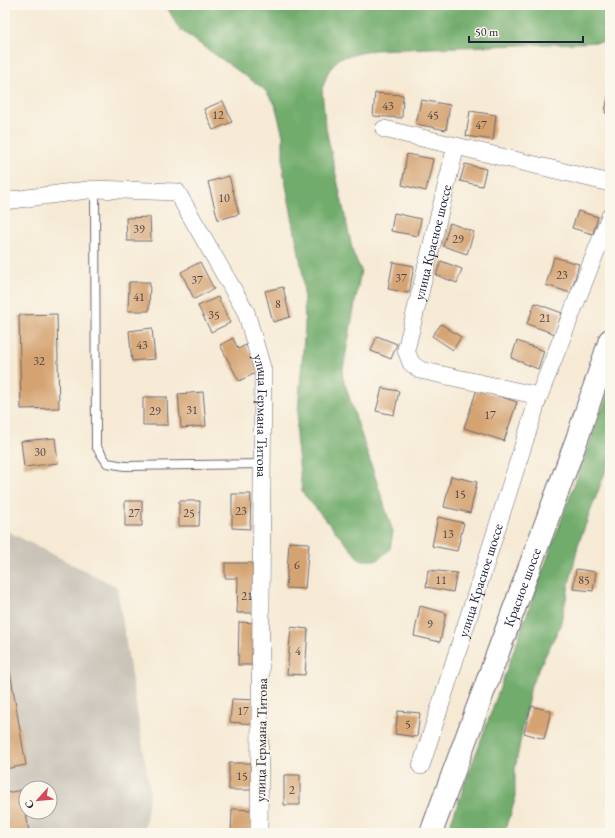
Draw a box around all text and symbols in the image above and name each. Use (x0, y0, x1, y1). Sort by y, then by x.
scale bar (469, 18, 583, 44)
text: 50 m (475, 24, 499, 40)
house number: 43 (382, 98, 394, 114)
house number: 12 (212, 107, 224, 123)
house number: 45 (427, 107, 439, 123)
house number: 47 (475, 117, 487, 133)
street label: улица Красное шоссе (410, 182, 455, 302)
house number: 10 (218, 190, 230, 206)
house number: 39 (133, 221, 145, 237)
house number: 29 (452, 231, 464, 247)
house number: 23 (556, 267, 568, 283)
house number: 37 (395, 270, 407, 286)
house number: 37 (191, 272, 203, 288)
house number: 41 (133, 289, 145, 305)
house number: 8 (275, 296, 281, 312)
house number: 35 (208, 307, 220, 323)
house number: 21 (539, 310, 551, 326)
house number: 43 (136, 337, 148, 353)
street label: улица Германа Титова (249, 352, 272, 478)
house number: 32 (33, 353, 45, 369)
house number: 31 (186, 402, 198, 418)
house number: 29 (149, 403, 161, 419)
house number: 17 (484, 407, 496, 423)
house number: 30 (34, 444, 46, 460)
house number: 15 (454, 486, 466, 502)
house number: 23 (235, 503, 247, 519)
house number: 27 (128, 505, 140, 521)
house number: 25 (183, 505, 195, 521)
street label: улица Красное шоссе (454, 521, 507, 639)
house number: 13 (442, 526, 454, 542)
street label: Красное шоссе (499, 545, 545, 629)
house number: 6 (294, 557, 300, 573)
house number: 11 (435, 572, 447, 588)
house number: 85 (578, 572, 590, 588)
house number: 21 (241, 588, 253, 604)
house number: 9 (427, 616, 433, 632)
house number: 4 (295, 643, 301, 659)
street label: улица Германа Титова (251, 678, 271, 802)
house number: 17 (237, 703, 249, 719)
house number: 5 (405, 716, 411, 732)
house number: 15 (236, 768, 248, 784)
north arrow (18, 780, 58, 820)
house number: 2 (289, 782, 295, 798)
text: С (21, 798, 37, 811)

